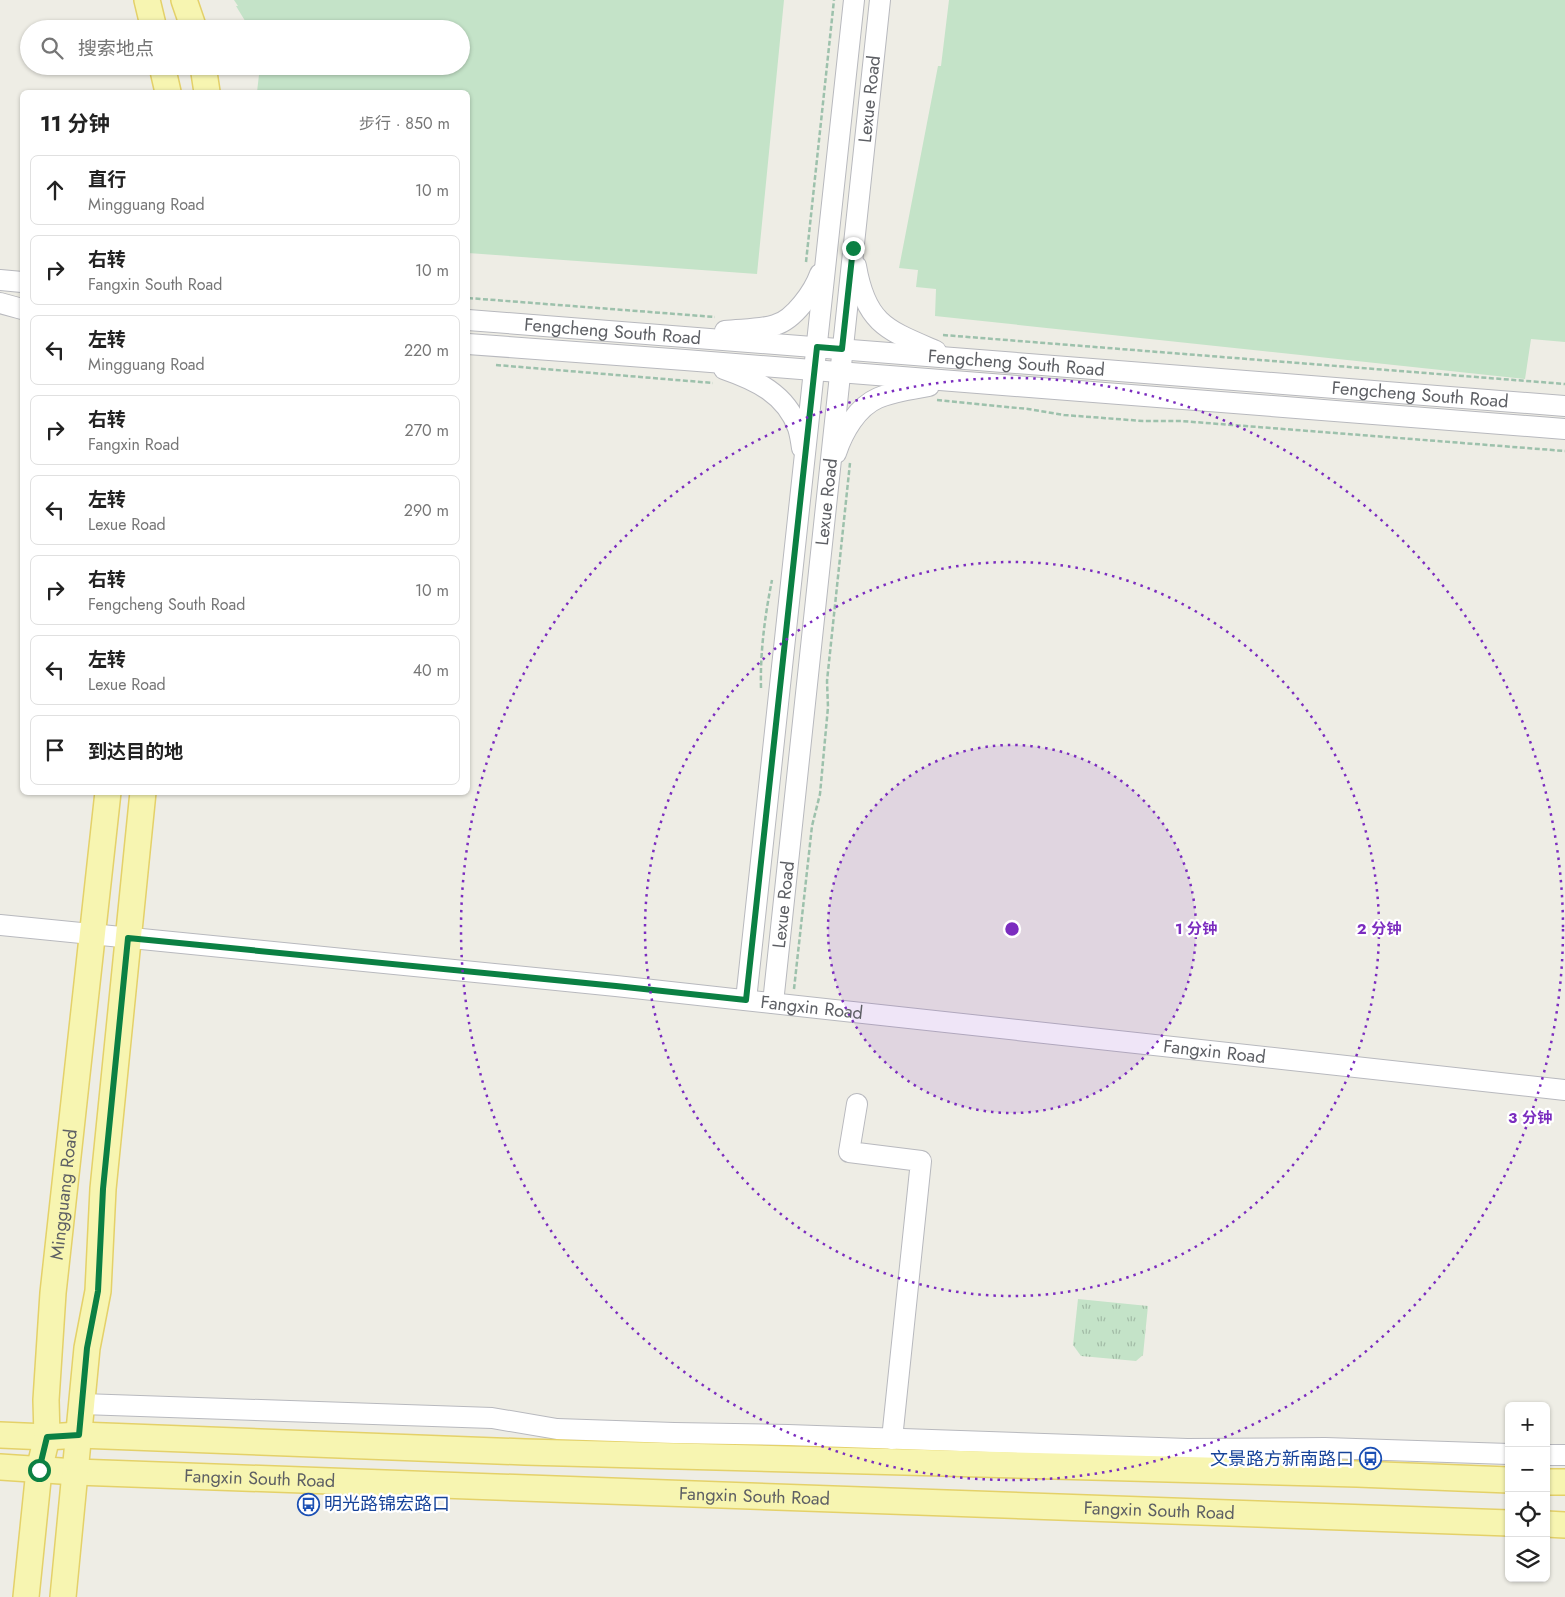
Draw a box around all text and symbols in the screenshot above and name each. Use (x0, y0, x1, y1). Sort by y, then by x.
search box (20, 20, 470, 75)
icon: search (38, 34, 66, 62)
text: 搜索地点 (78, 35, 154, 62)
street label: Lexue Road (852, 54, 887, 144)
text: 11 分钟 (40, 109, 110, 139)
text: 步行 · 850 m (359, 112, 450, 135)
text: 直行 (88, 166, 126, 193)
icon: ahead (41, 176, 69, 204)
text: 10 m (415, 179, 449, 202)
text: Mingguang Road (88, 193, 205, 216)
route end (842, 237, 865, 260)
text: 右转 (88, 246, 126, 273)
icon: right (41, 256, 69, 284)
text: 10 m (415, 259, 449, 282)
text: Fangxin South Road (88, 273, 222, 296)
street label: Fengcheng South Road (523, 311, 702, 351)
text: 左转 (88, 326, 126, 353)
icon: left (41, 336, 69, 364)
text: 220 m (404, 339, 449, 362)
street label: Fengcheng South Road (927, 343, 1106, 383)
text: Mingguang Road (88, 353, 205, 376)
street label: Fengcheng South Road (1331, 375, 1509, 415)
text: 右转 (88, 406, 126, 433)
icon: right (41, 416, 69, 444)
text: 270 m (405, 419, 449, 442)
text: Fangxin Road (88, 433, 179, 456)
street label: Lexue Road (809, 457, 844, 547)
text: 左转 (88, 486, 126, 513)
icon: left (41, 496, 69, 524)
text: 290 m (404, 499, 449, 522)
text: Lexue Road (88, 513, 166, 536)
text: 右转 (88, 566, 126, 593)
icon: right (41, 576, 69, 604)
text: 10 m (415, 579, 449, 602)
text: Fengcheng South Road (88, 593, 245, 616)
text: 左转 (88, 646, 126, 673)
icon: left (41, 656, 69, 684)
text: 40 m (413, 659, 449, 682)
text: Lexue Road (88, 673, 166, 696)
icon: arrive (41, 736, 69, 764)
text: 到达目的地 (88, 738, 183, 765)
street label: Lexue Road (766, 860, 801, 949)
text: 1 分钟 (1175, 918, 1217, 940)
text: 2 分钟 (1357, 918, 1401, 940)
centre of rings (1003, 920, 1021, 938)
street label: Fangxin Road (759, 989, 864, 1026)
street label: Fangxin Road (1162, 1033, 1267, 1070)
text: 3 分钟 (1508, 1107, 1552, 1129)
street label: Mingguang Road (44, 1128, 84, 1261)
map controls (1505, 1402, 1550, 1582)
button: + (1505, 1402, 1550, 1447)
place label: 文景路方新南路口 (1210, 1446, 1354, 1472)
bus stop icon: 文景路方新南路口 (1358, 1447, 1382, 1471)
button: − (1505, 1447, 1550, 1492)
route start (28, 1459, 51, 1482)
street label: Fangxin South Road (184, 1463, 336, 1494)
street label: Fangxin South Road (678, 1480, 830, 1512)
place label: 明光路锦宏路口 (324, 1491, 450, 1517)
bus stop icon: 明光路锦宏路口 (296, 1492, 320, 1516)
button: locate (1505, 1492, 1550, 1537)
street label: Fangxin South Road (1083, 1495, 1235, 1526)
button: layers (1505, 1537, 1550, 1582)

